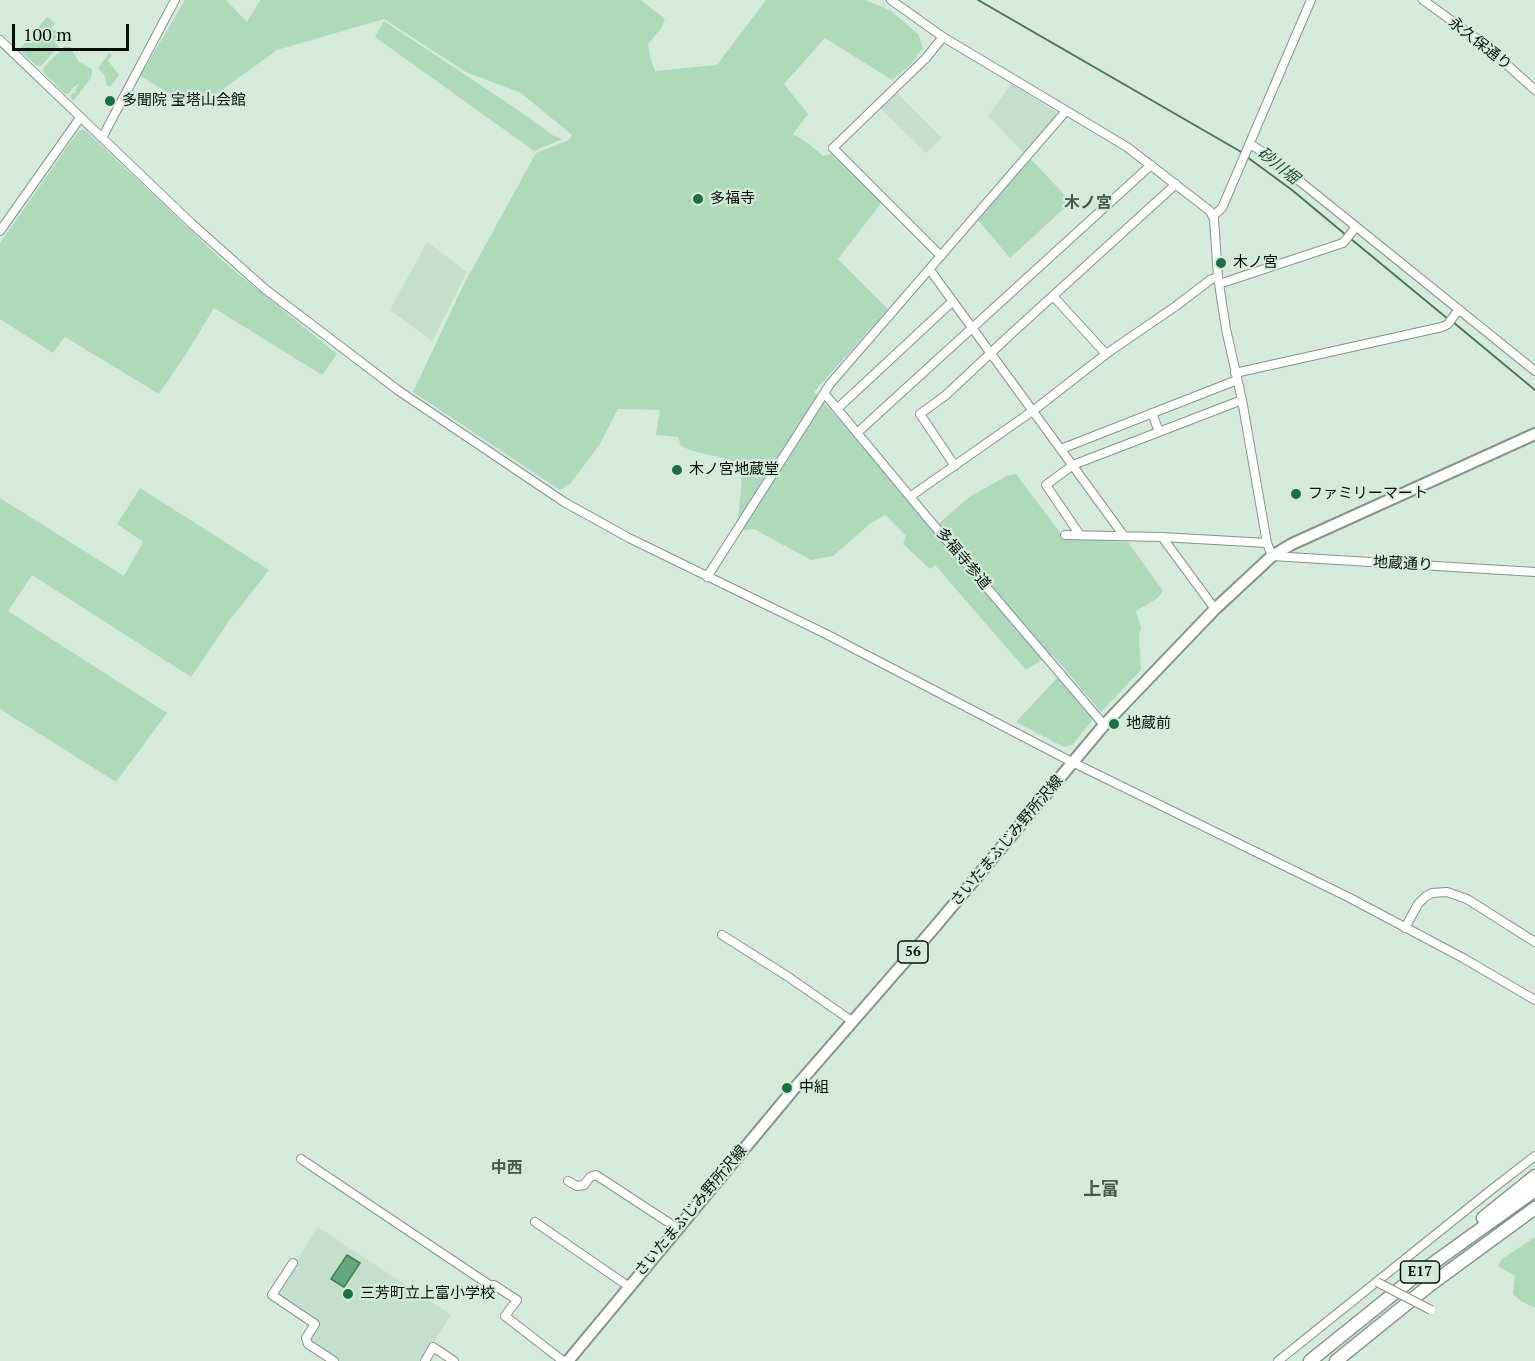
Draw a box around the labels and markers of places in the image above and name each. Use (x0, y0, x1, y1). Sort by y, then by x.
place label: 多聞院 宝塔山会館 (122, 92, 246, 110)
marker: 多聞院 宝塔山会館 (103, 94, 117, 108)
place label: 多福寺 (710, 190, 755, 208)
marker: 多福寺 (691, 192, 705, 206)
place label: 木ノ宮 (1233, 254, 1278, 272)
marker: 木ノ宮 (1214, 256, 1228, 270)
place label: 木ノ宮地蔵堂 (689, 461, 779, 479)
marker: 木ノ宮地蔵堂 (670, 463, 684, 477)
place label: ファミリーマート (1308, 485, 1428, 503)
marker: ファミリーマート (1289, 487, 1303, 501)
place label: 地蔵前 (1126, 715, 1171, 733)
marker: 地蔵前 (1107, 717, 1121, 731)
place label: 中組 (799, 1079, 829, 1097)
marker: 中組 (780, 1081, 794, 1095)
place label: 三芳町立上富小学校 (360, 1285, 495, 1303)
marker: 三芳町立上富小学校 (341, 1287, 355, 1301)

